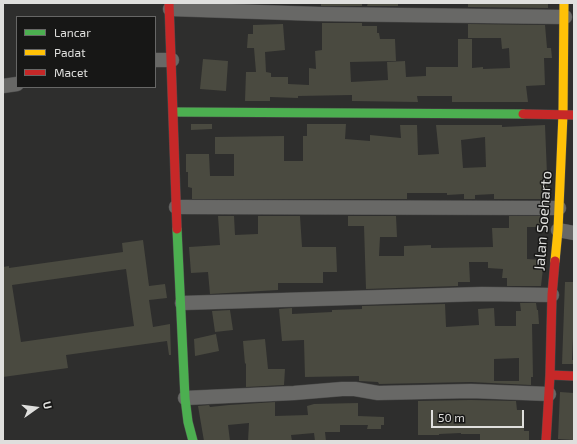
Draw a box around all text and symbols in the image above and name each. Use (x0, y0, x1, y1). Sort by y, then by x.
legend (16, 16, 156, 88)
text: Lancar (54, 25, 91, 39)
text: Padat (54, 45, 86, 59)
text: Macet (54, 65, 88, 79)
street label: Jalan Soeharto (531, 170, 555, 272)
north arrow (16, 388, 56, 428)
text: U (41, 400, 55, 410)
scale bar (433, 402, 526, 428)
text: 50 m (438, 410, 465, 424)

